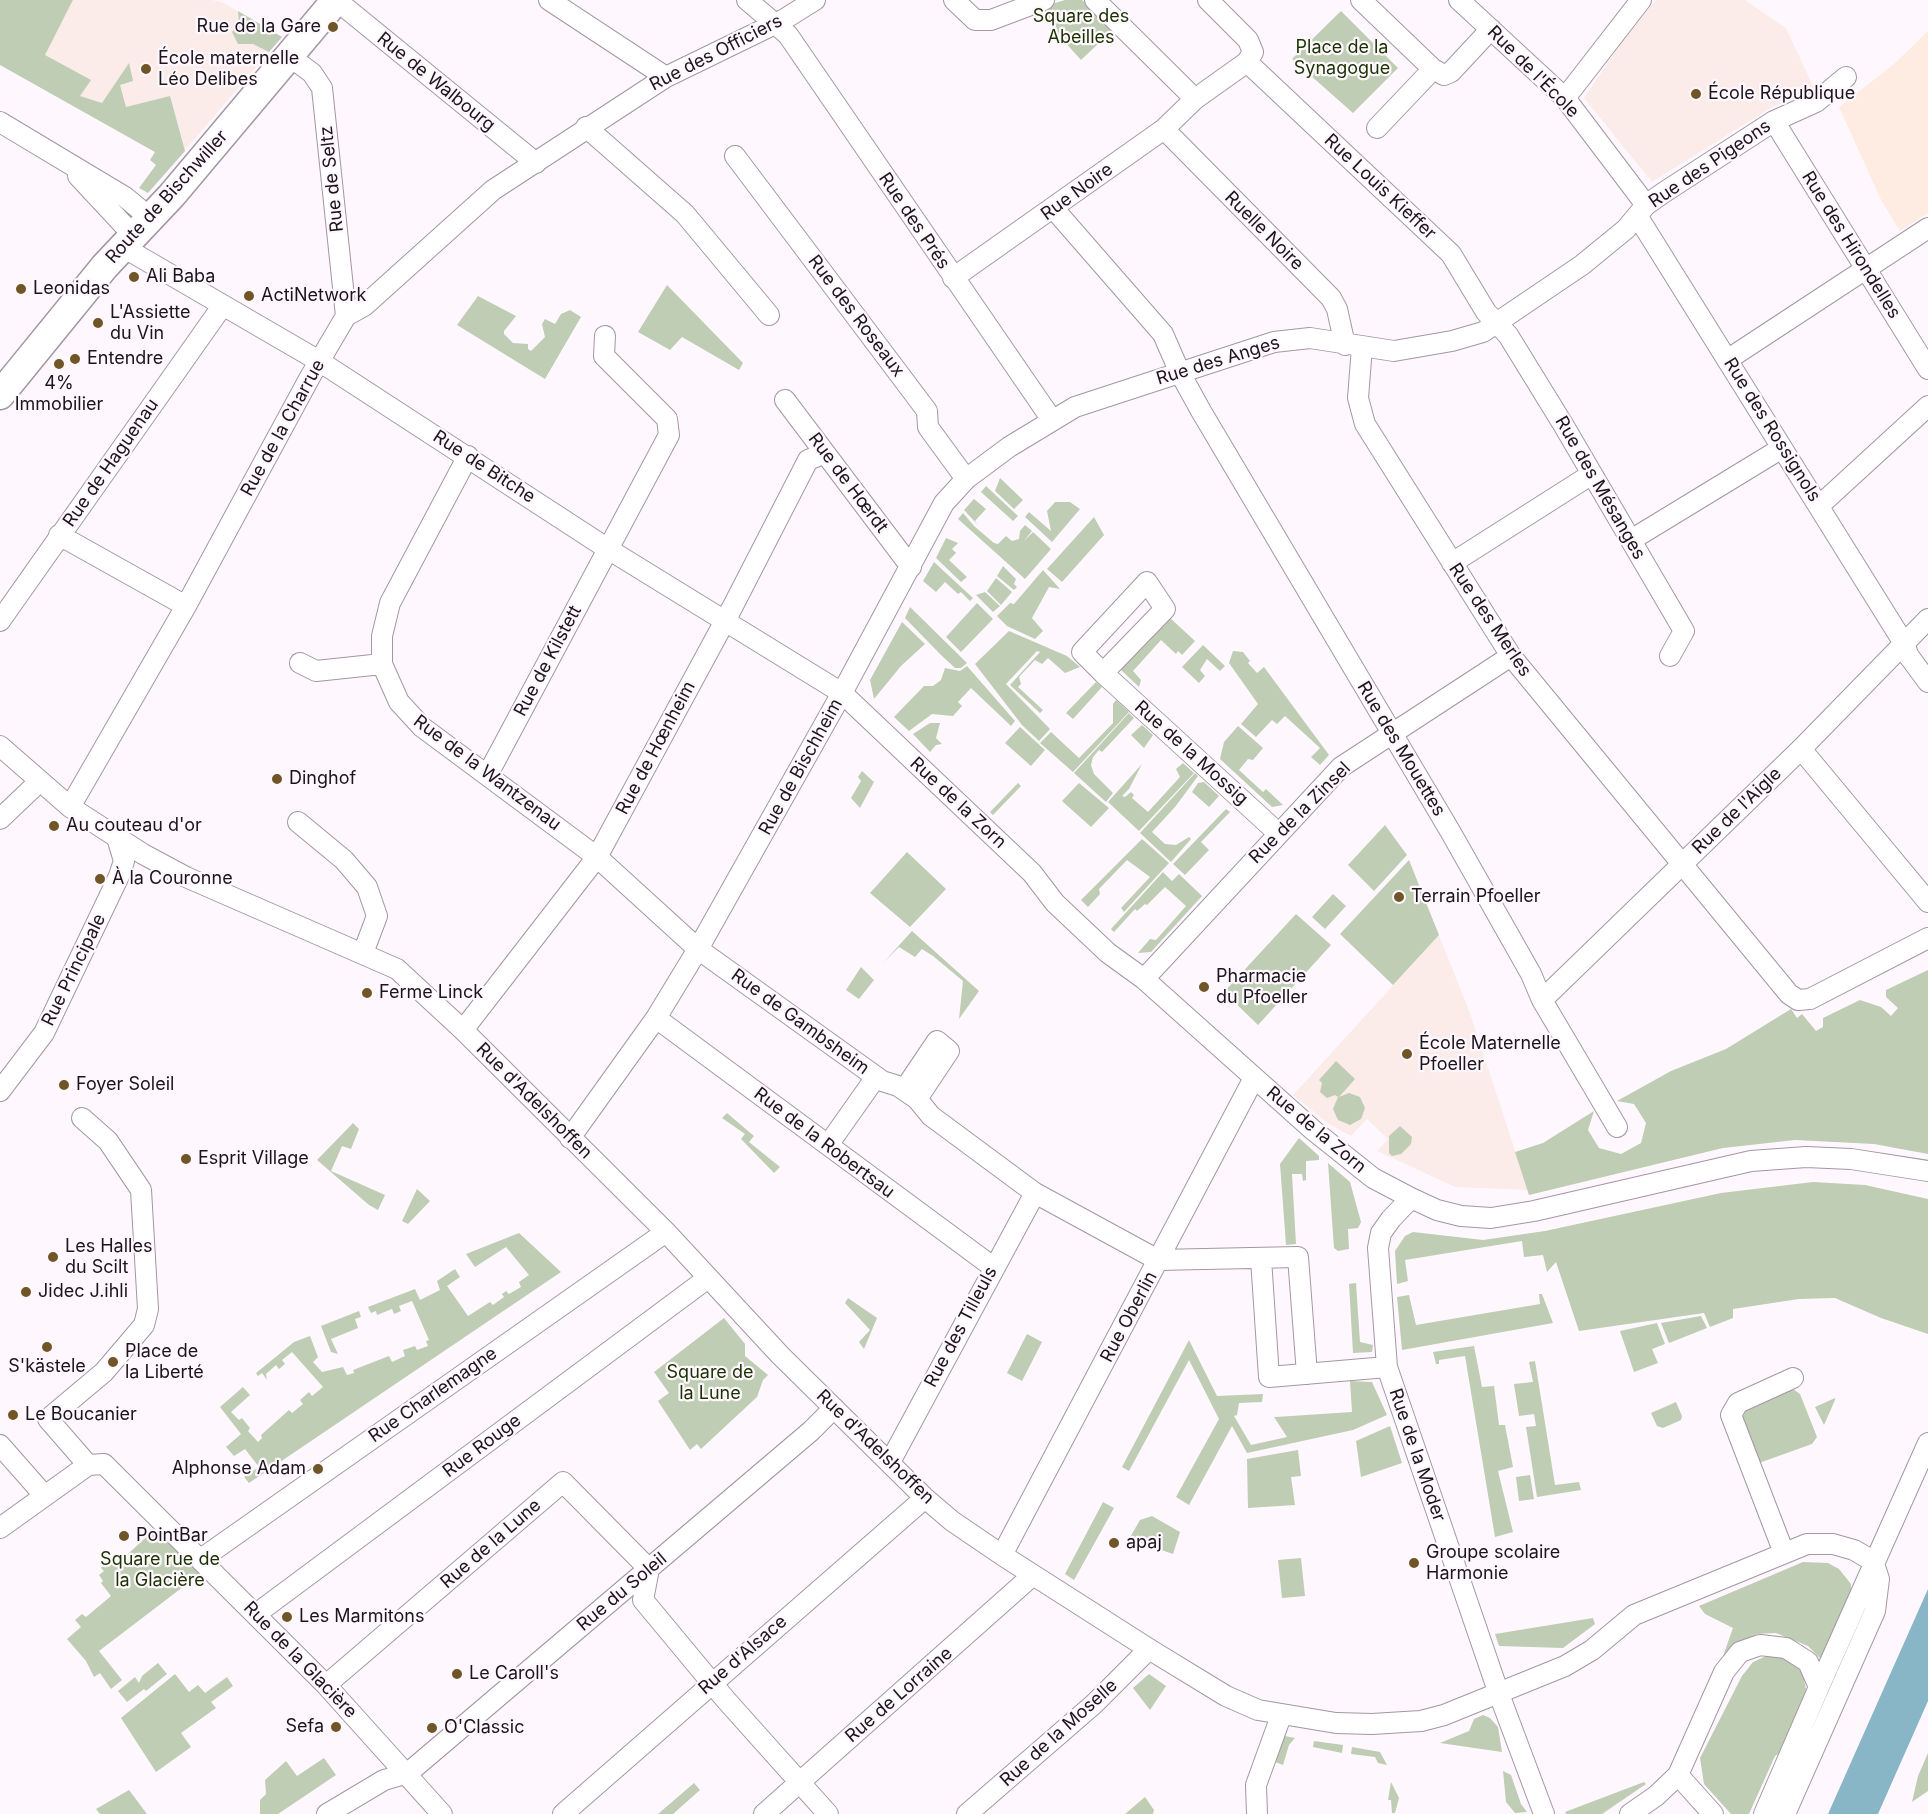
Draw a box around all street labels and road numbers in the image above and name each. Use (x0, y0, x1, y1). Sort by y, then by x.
street label: Rue des Officiers (646, 10, 786, 96)
street label: Rue de l'École (1483, 22, 1583, 122)
street label: Rue de Walbourg (373, 28, 499, 136)
street label: Rue des Pigeons (1645, 115, 1775, 213)
street label: Rue de Seltz (316, 125, 348, 233)
street label: Route de Bischwiller (101, 126, 233, 268)
street label: Rue Louis Kieffer (1320, 130, 1440, 244)
street label: Rue Noire (1037, 159, 1117, 225)
street label: Rue des Hirondelles (1797, 167, 1905, 323)
street label: Rue des Prés (874, 169, 954, 273)
street label: Ruelle Noire (1220, 187, 1308, 275)
street label: Rue des Roseaux (803, 251, 909, 381)
street label: Rue des Anges (1154, 332, 1282, 390)
street label: Rue des Rossignols (1719, 354, 1825, 506)
street label: Rue de la Charrue (237, 356, 329, 500)
street label: Rue de Haguenau (59, 395, 163, 531)
street label: Rue des Mésanges (1550, 412, 1650, 564)
street label: Rue de Bitche (429, 426, 539, 508)
street label: Rue de Hœrdt (803, 429, 893, 537)
street label: Rue des Merles (1444, 559, 1536, 681)
street label: Rue de Kilstett (510, 602, 586, 720)
street label: Rue de Hœnheim (612, 678, 700, 818)
street label: Rue des Mouettes (1352, 678, 1450, 820)
street label: Rue de Bischheim (755, 695, 847, 839)
street label: Rue de la Mossig (1130, 696, 1252, 810)
street label: Rue de la Wantzenau (409, 711, 565, 835)
street label: Rue de la Zorn (905, 753, 1011, 853)
street label: Rue de la Zinsel (1245, 758, 1355, 868)
street label: Rue de l'Aigle (1688, 763, 1786, 859)
street label: Rue Principale (38, 910, 110, 1030)
street label: Rue de Gambsheim (727, 965, 873, 1079)
street label: Rue d'Adelshoffen (471, 1038, 597, 1164)
street label: Rue de la Zorn (1262, 1082, 1370, 1178)
street label: Rue de la Robertsau (749, 1083, 899, 1203)
street label: Rue des Tilleuls (920, 1263, 1002, 1391)
street label: Rue Oberlin (1096, 1268, 1162, 1366)
street label: Rue Charlemagne (365, 1343, 501, 1447)
street label: Rue d'Adelshoffen (812, 1385, 938, 1509)
street label: Rue de la Moder (1384, 1386, 1450, 1524)
street label: Rue Rouge (439, 1410, 525, 1482)
street label: Rue de la Lune (436, 1495, 546, 1593)
street label: Rue du Soleil (573, 1548, 671, 1636)
street label: Rue de la Glacière (239, 1597, 361, 1723)
street label: Rue d'Alsace (694, 1611, 792, 1699)
street label: Rue de Lorraine (841, 1643, 957, 1747)
street label: Rue de la Moselle (996, 1675, 1122, 1791)

